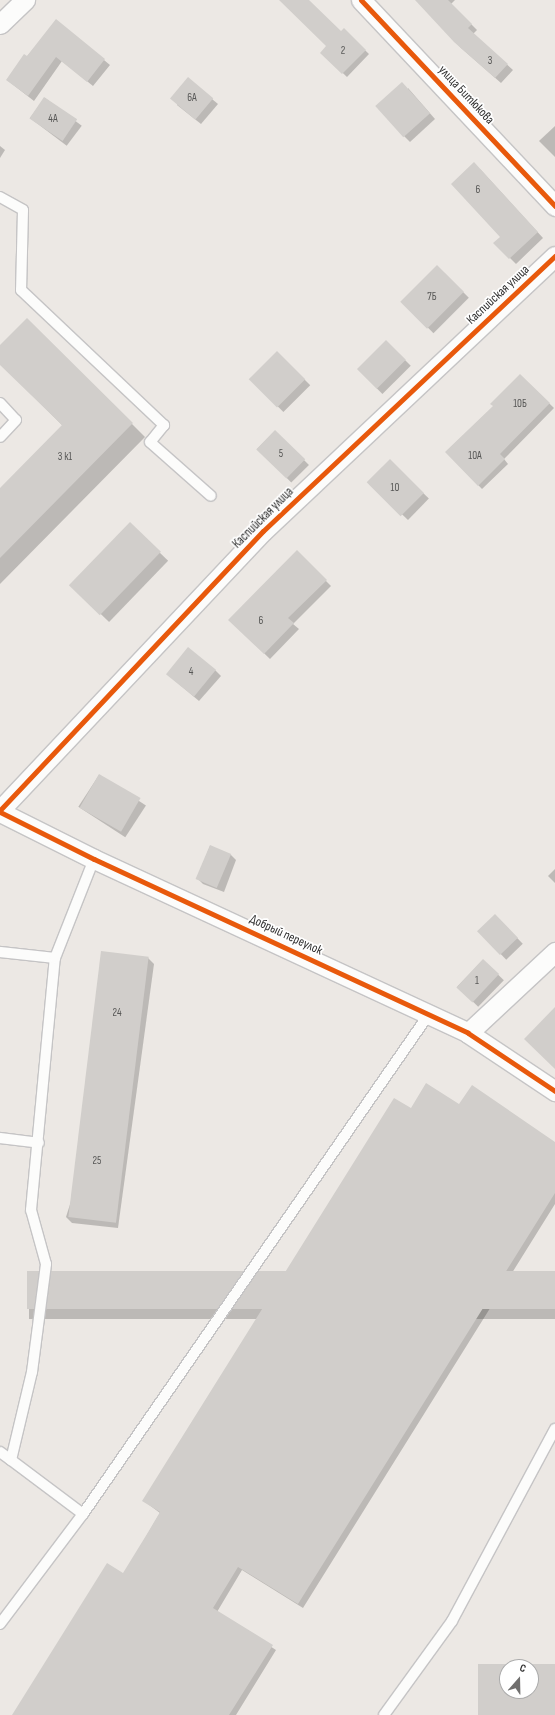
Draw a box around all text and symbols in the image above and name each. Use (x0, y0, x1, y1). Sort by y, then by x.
house number: 2 (341, 44, 345, 58)
house number: 3 (488, 54, 492, 68)
street label: улица Битюкова (435, 62, 497, 128)
house number: 6А (187, 91, 197, 105)
house number: 4А (48, 112, 58, 126)
house number: 6 (476, 183, 480, 197)
street label: Каспийская улица (463, 262, 533, 328)
house number: 7Б (427, 290, 437, 304)
house number: 10Б (513, 397, 527, 411)
house number: 5 (279, 447, 283, 461)
house number: 10А (468, 449, 482, 463)
house number: 3 к1 (58, 450, 72, 464)
house number: 10 (391, 481, 399, 495)
street label: Каспийская улица (229, 484, 297, 552)
house number: 6 (259, 614, 263, 628)
house number: 4 (189, 665, 193, 679)
street label: Добрый переулок (247, 911, 325, 959)
house number: 1 (475, 974, 479, 988)
house number: 24 (112, 1006, 122, 1020)
house number: 25 (93, 1154, 101, 1168)
north arrow (499, 1659, 539, 1699)
text: С (518, 1661, 528, 1675)

